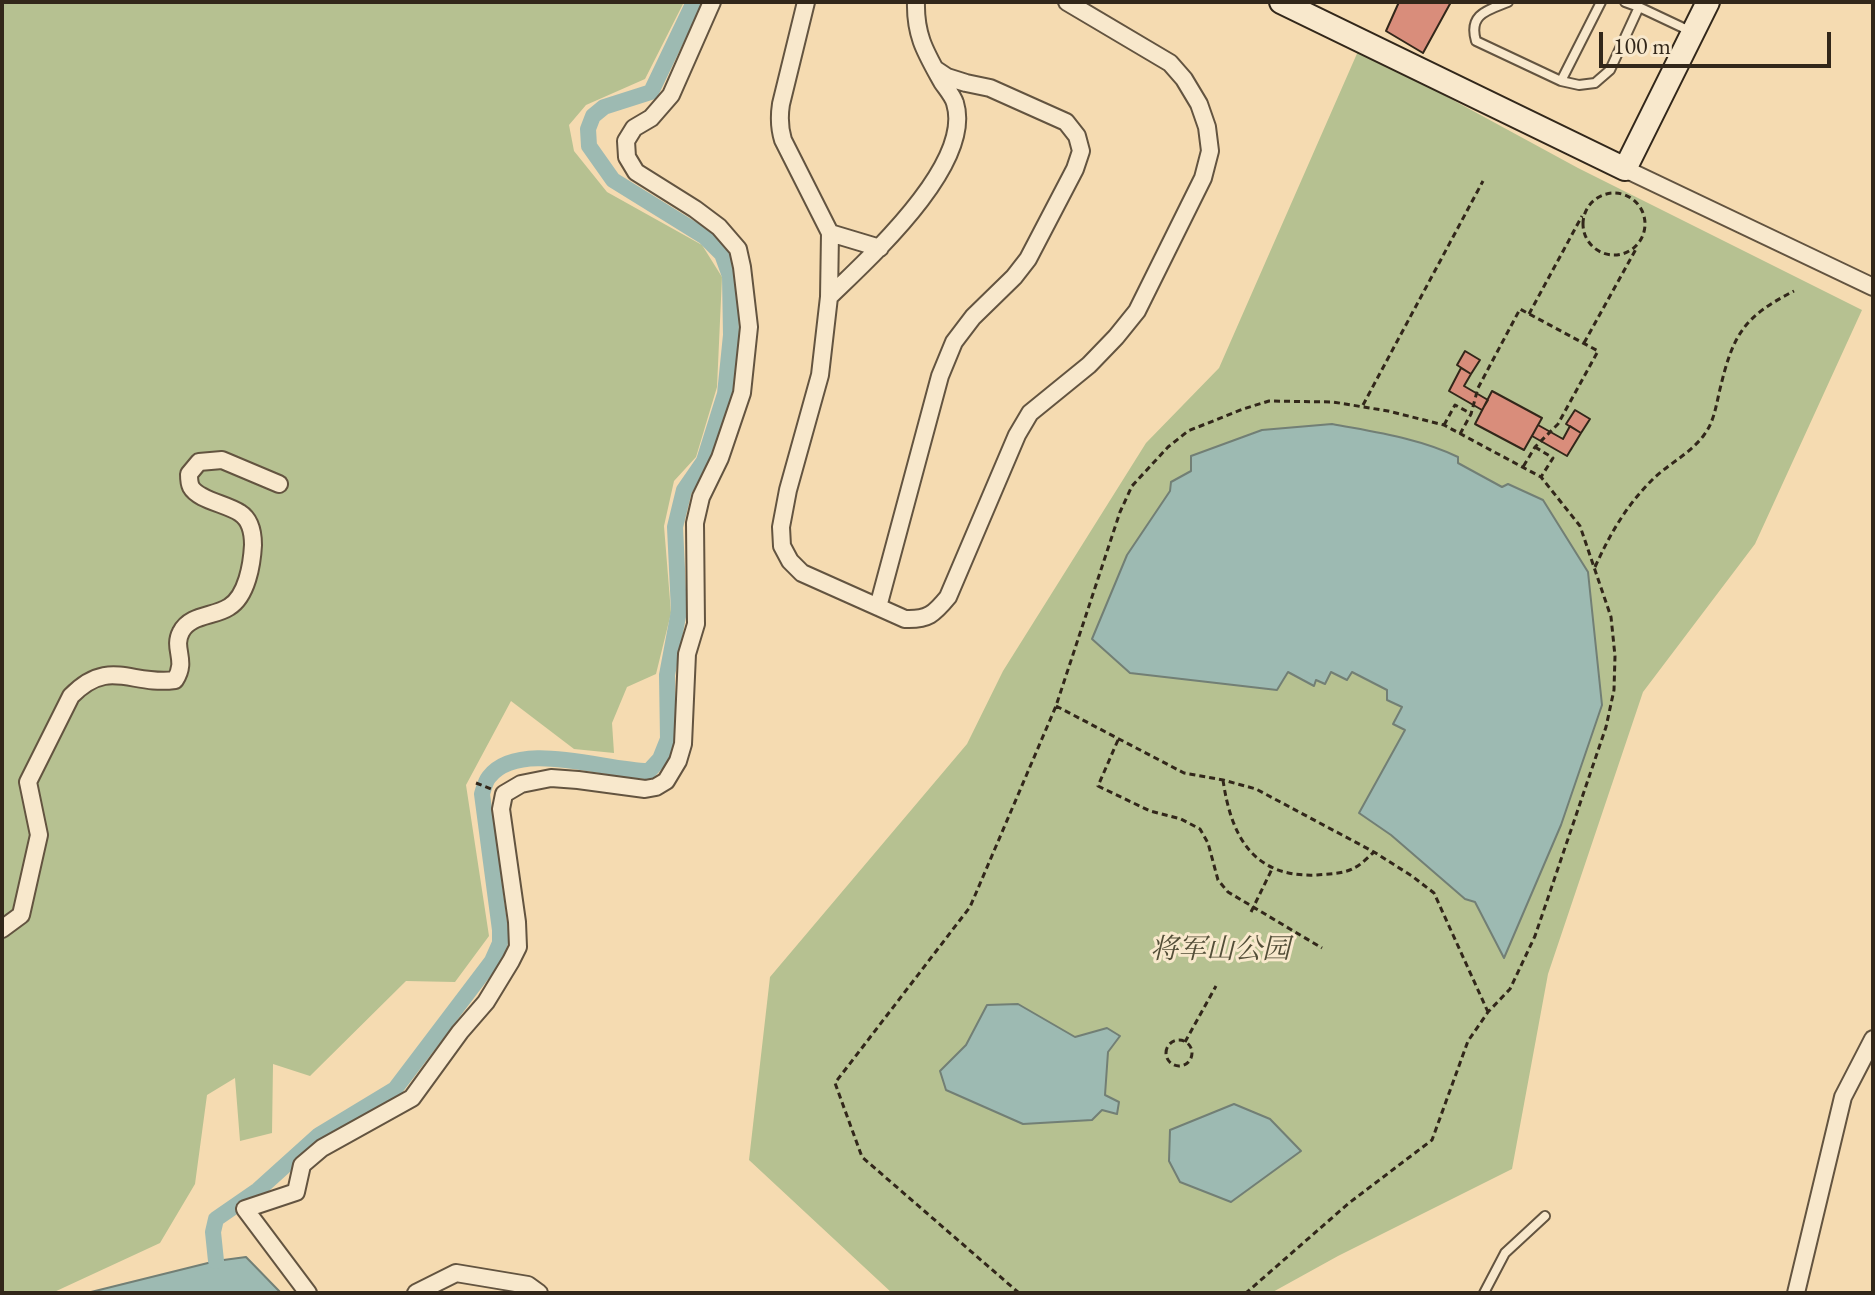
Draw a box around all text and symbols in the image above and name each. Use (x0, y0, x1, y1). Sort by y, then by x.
scale bar (1603, 16, 1835, 66)
text: 100 m (1613, 30, 1671, 61)
park label: 将军山公园 (1150, 933, 1290, 967)

